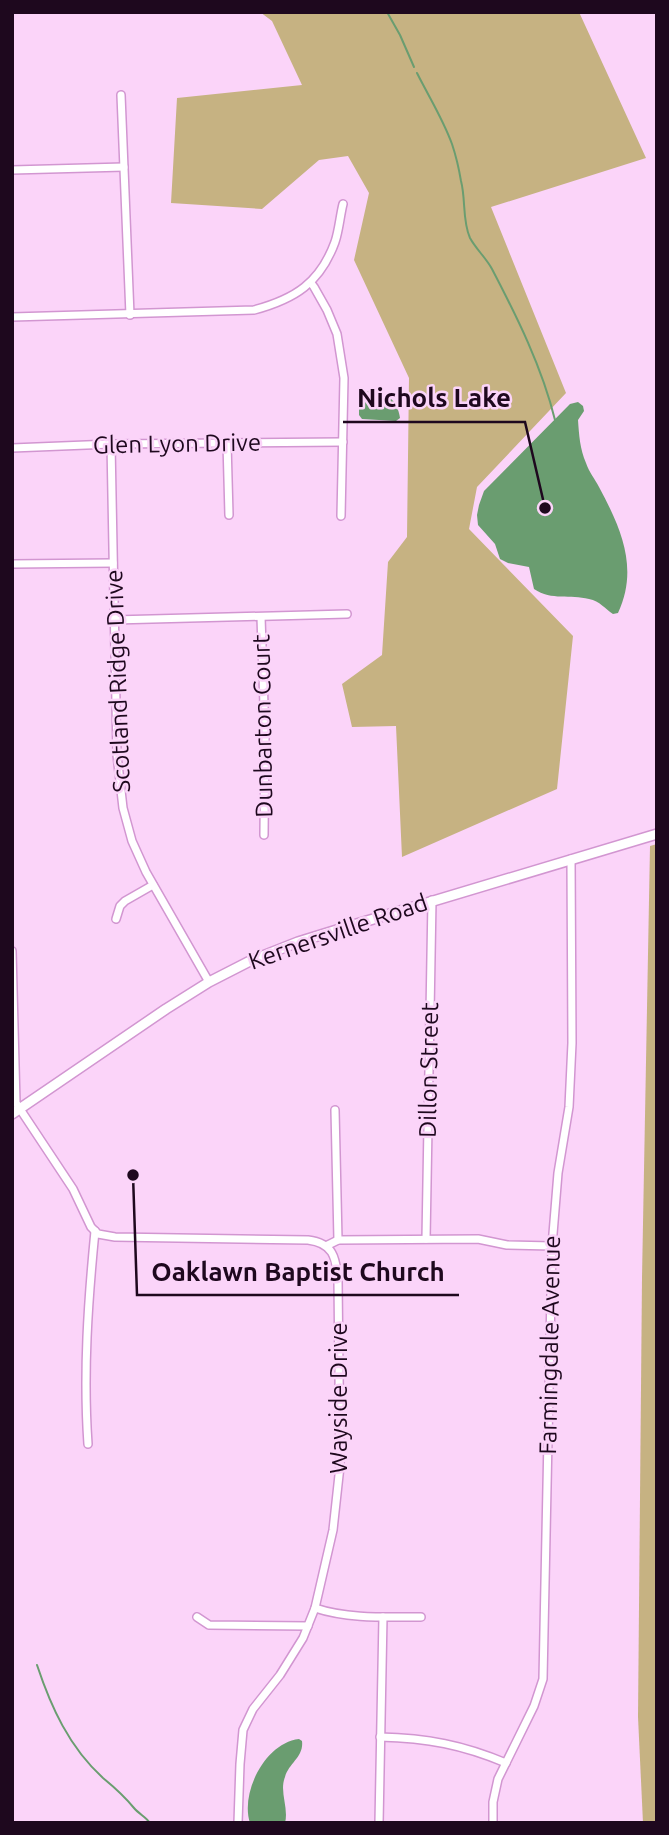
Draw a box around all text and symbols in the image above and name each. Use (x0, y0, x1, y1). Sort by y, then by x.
callout: Nichols Lake (343, 375, 525, 422)
text: Nichols Lake (357, 383, 511, 412)
street label: Glen Lyon Drive (93, 429, 261, 458)
street label: Scotland Ridge Drive (100, 569, 135, 793)
street label: Dunbarton Court (247, 634, 278, 818)
street label: Kernersville Road (245, 888, 431, 975)
street label: Dillon Street (414, 1001, 443, 1138)
street label: Farmingdale Avenue (534, 1235, 565, 1455)
callout: Oaklawn Baptist Church (137, 1248, 459, 1295)
text: Oaklawn Baptist Church (151, 1257, 445, 1286)
street label: Wayside Drive (325, 1322, 352, 1474)

